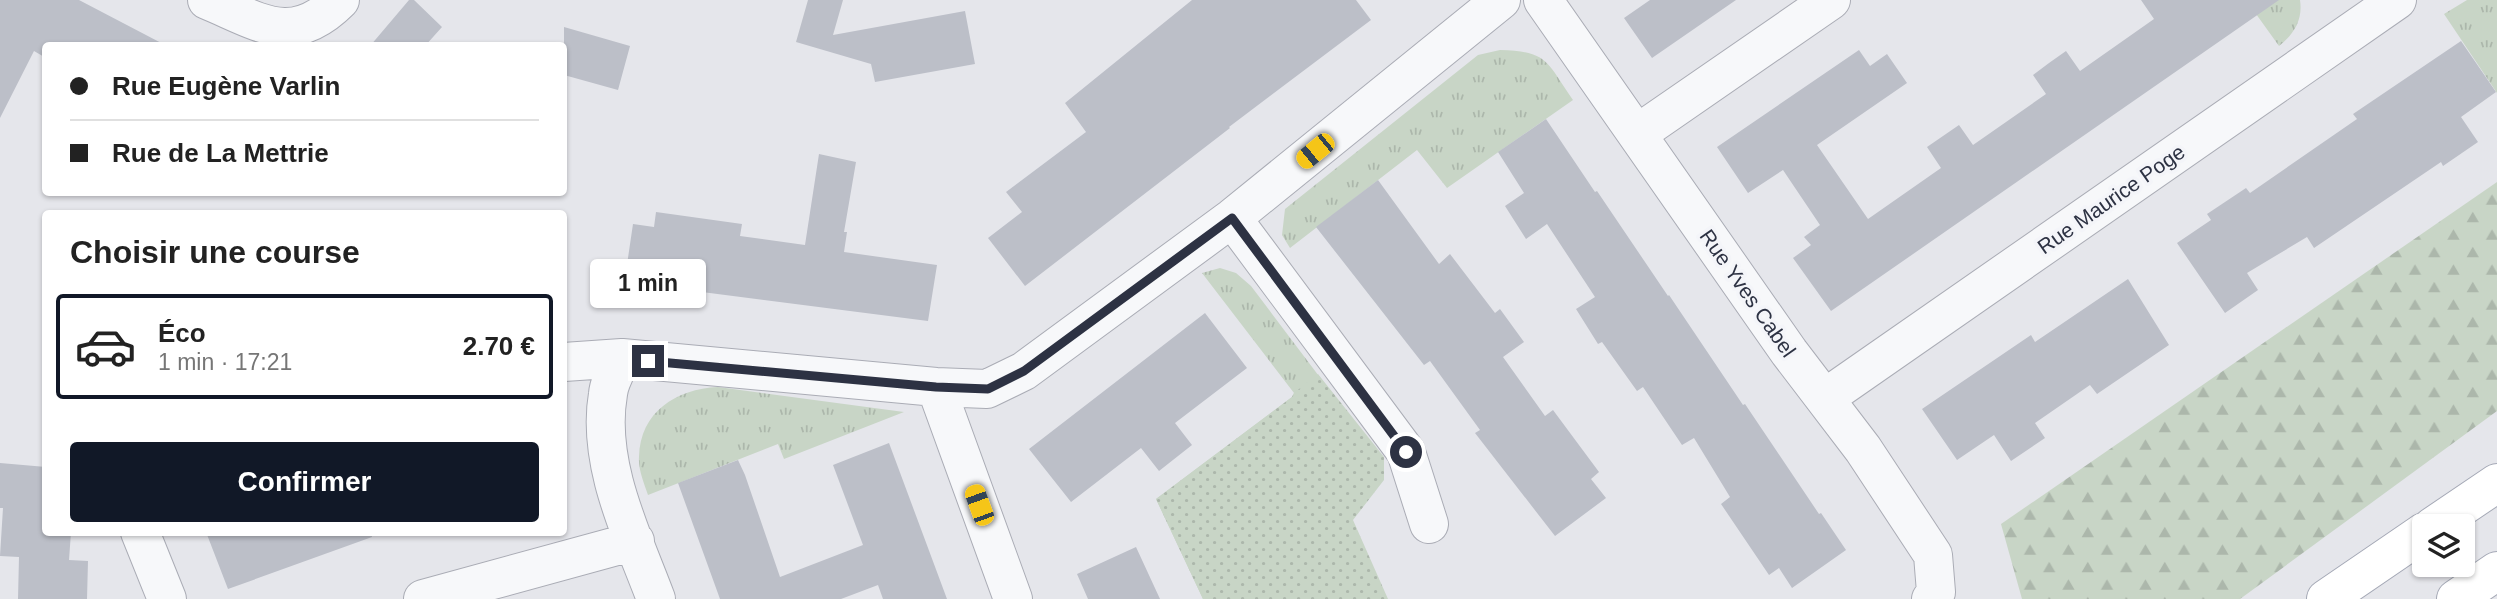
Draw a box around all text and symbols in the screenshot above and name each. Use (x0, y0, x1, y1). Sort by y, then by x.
text: Rue Eugène Varlin (112, 71, 340, 101)
car (1293, 130, 1338, 172)
text: Rue de La Mettrie (112, 138, 329, 168)
street label: Rue Maurice Poge (2033, 140, 2189, 258)
street label: Rue Yves Cabel (1695, 225, 1801, 361)
text: Choisir une course (70, 234, 360, 270)
callout: 1 min (590, 260, 706, 308)
text: 1 min (618, 270, 678, 296)
icon: car (74, 315, 137, 378)
text: Éco (158, 318, 206, 348)
text: 2.70 € (463, 331, 535, 361)
route end (632, 345, 664, 377)
text: 1 min · 17:21 (158, 349, 292, 375)
route start (1390, 436, 1422, 468)
button: Confirmer (70, 442, 539, 522)
car (962, 482, 997, 528)
map controls (2412, 514, 2475, 577)
button: layers (2412, 514, 2475, 577)

